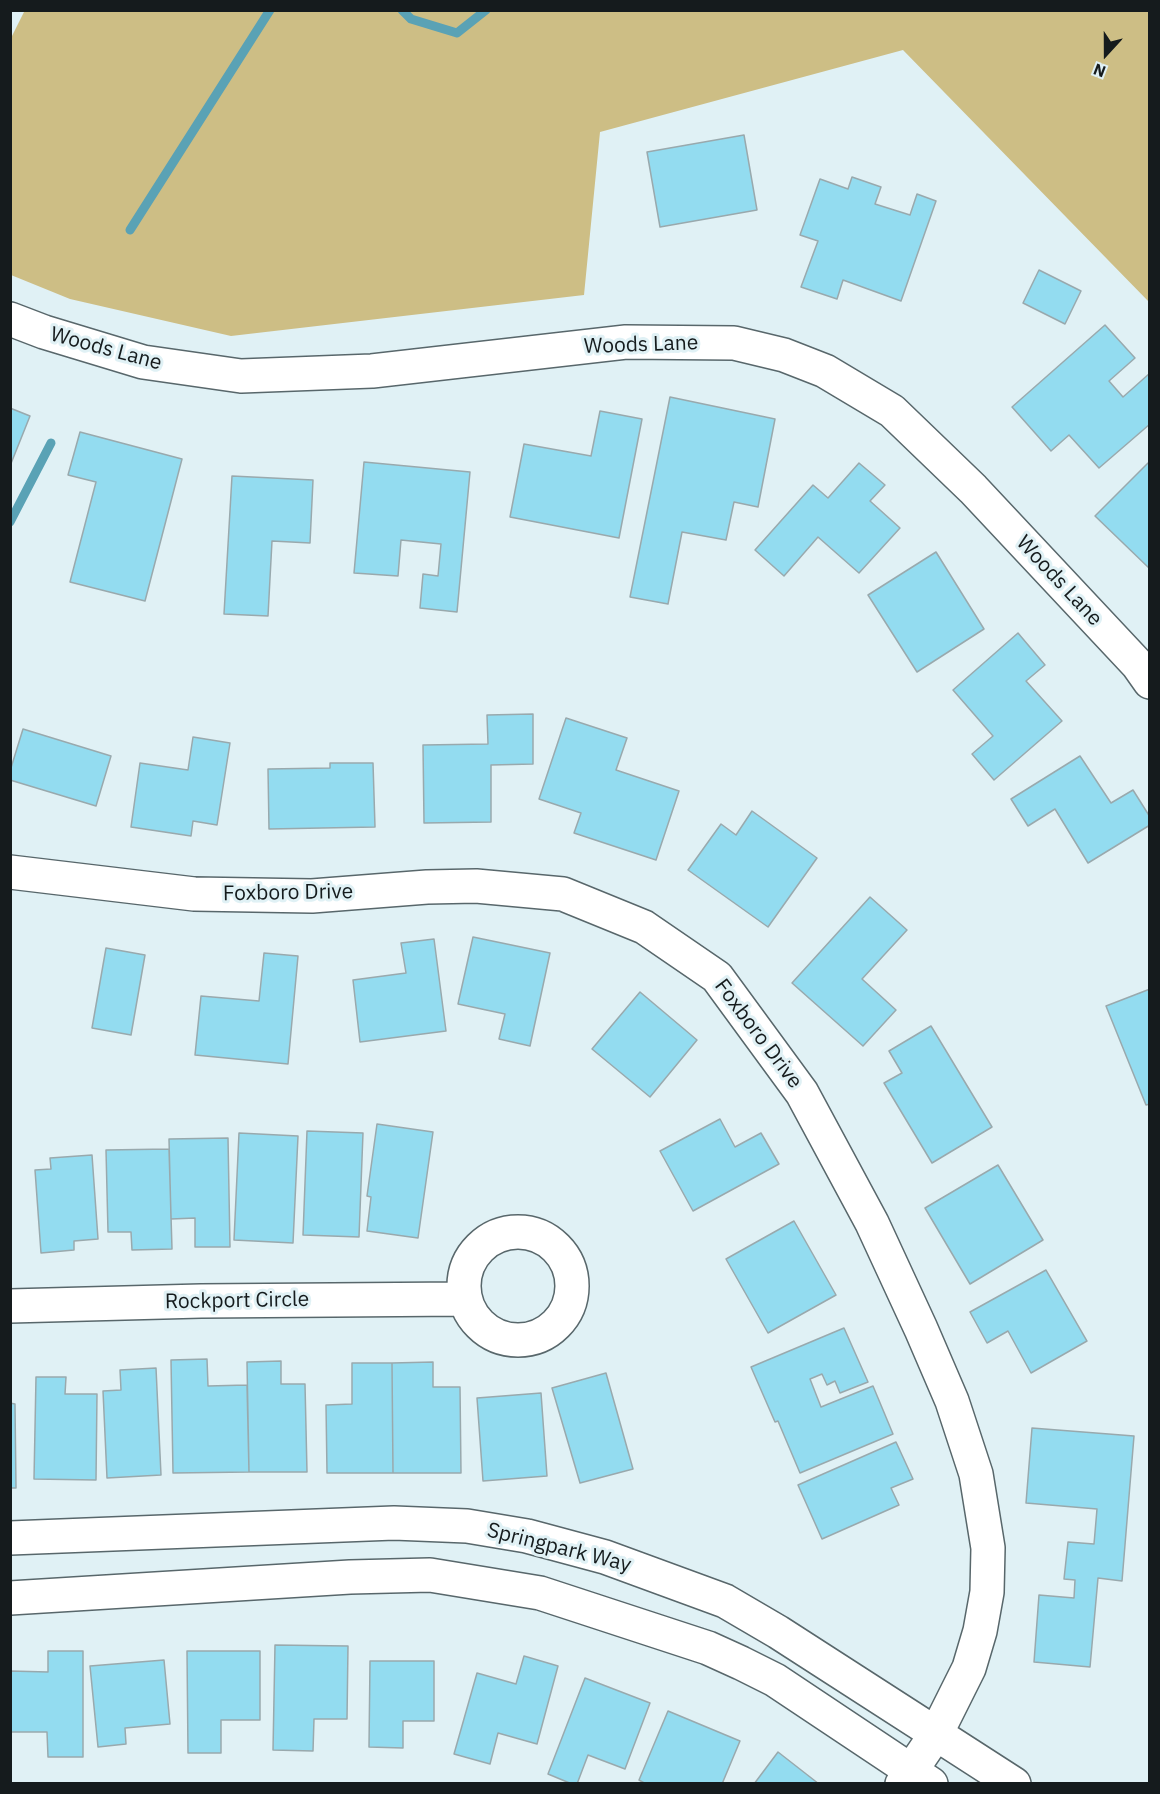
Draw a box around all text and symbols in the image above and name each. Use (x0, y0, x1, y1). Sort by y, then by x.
north arrow (1076, 24, 1136, 84)
text: N (1091, 59, 1109, 82)
street label: Woods Lane (47, 322, 165, 376)
street label: Woods Lane (583, 330, 699, 360)
street label: Woods Lane (1011, 531, 1107, 631)
street label: Foxboro Drive (223, 879, 353, 907)
street label: Foxboro Drive (709, 974, 807, 1094)
street label: Rockport Circle (165, 1287, 309, 1315)
street label: Springpark Way (484, 1518, 634, 1578)

